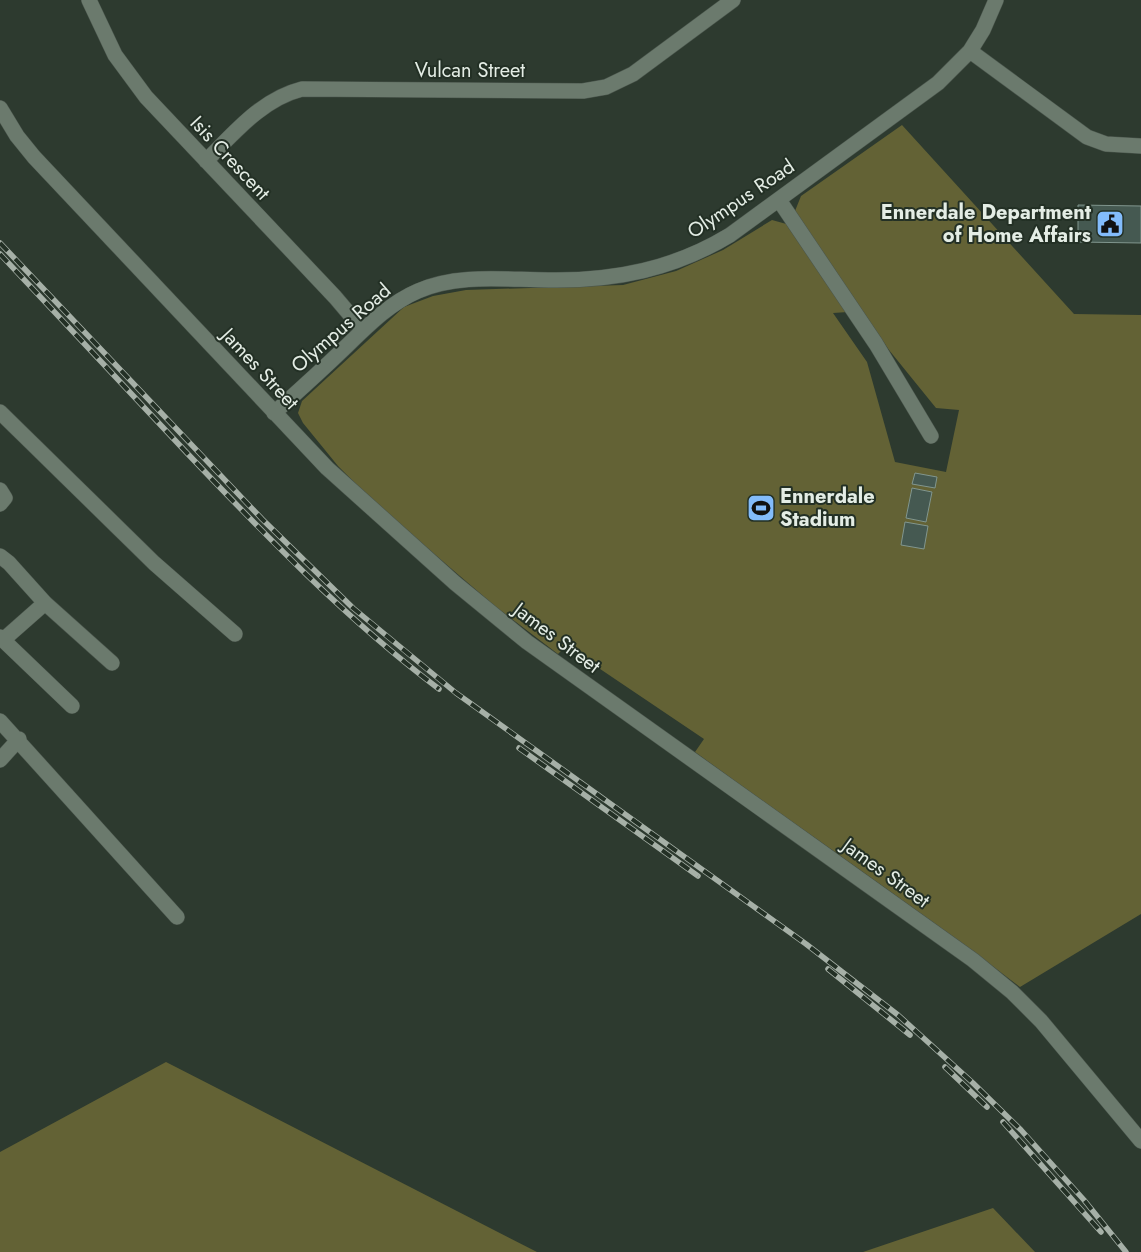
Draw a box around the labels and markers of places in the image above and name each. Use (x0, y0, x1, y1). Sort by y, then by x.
place label: Ennerdale Department of Home Affairs (881, 198, 1092, 250)
public building icon: Ennerdale Department of Home Affairs (1095, 209, 1125, 239)
place label: Ennerdale Stadium (780, 482, 875, 534)
sports icon: Ennerdale Stadium (746, 493, 776, 523)

